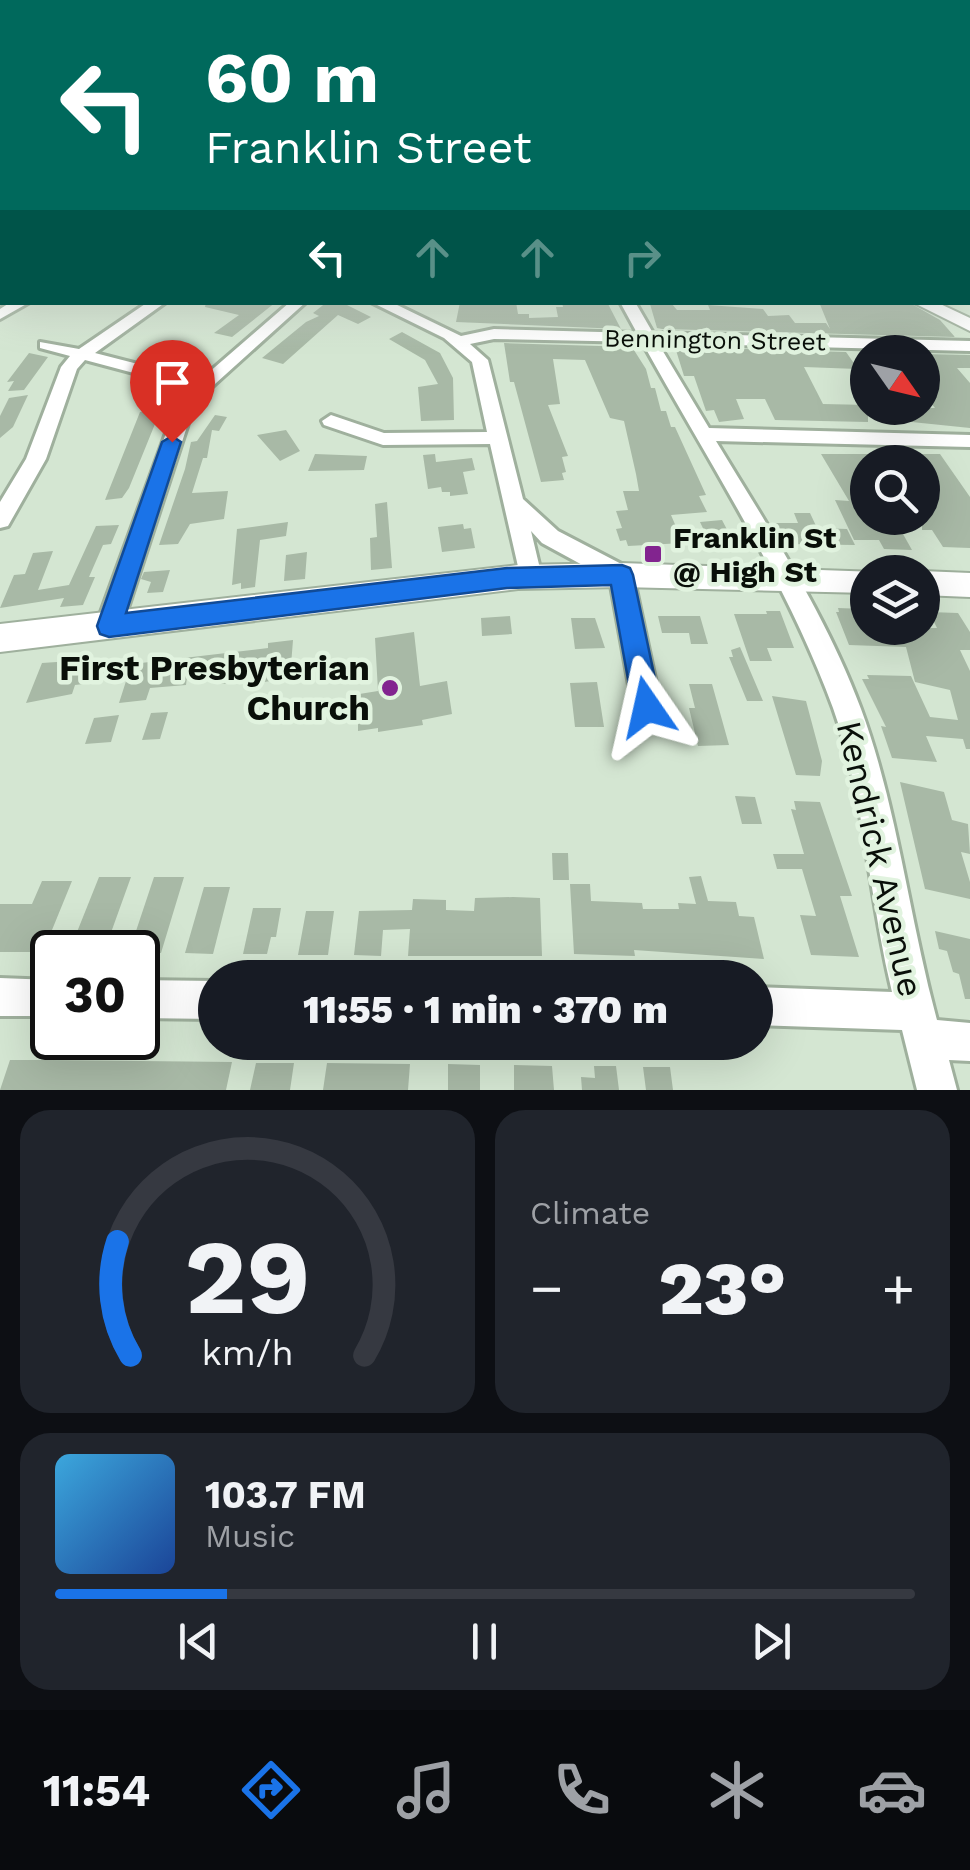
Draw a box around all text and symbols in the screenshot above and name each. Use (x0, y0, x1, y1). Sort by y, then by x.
text: 60 m (205, 37, 379, 119)
icon: left (40, 40, 170, 170)
text: Franklin Street (205, 121, 532, 174)
icon: left (300, 230, 355, 285)
icon: ahead (405, 230, 460, 285)
icon: ahead (510, 230, 565, 285)
icon: right (615, 230, 670, 285)
street label: Bennington Street (604, 324, 827, 356)
north arrow (850, 335, 940, 425)
map controls (850, 335, 940, 645)
pin (130, 340, 215, 443)
icon: arrive (145, 355, 200, 410)
button: search (850, 445, 940, 535)
place label: Franklin St @ High St (673, 520, 836, 589)
marker: Franklin St @ High St (642, 543, 664, 565)
button: layers (850, 555, 940, 645)
place label: First Presbyterian Church (59, 647, 370, 729)
position arrow (595, 655, 699, 759)
marker: First Presbyterian Church (379, 677, 401, 699)
street label: Kendrick Avenue (828, 717, 932, 1001)
speed limit sign: 30 (30, 930, 160, 1060)
text: 11:55 · 1 min · 370 m (303, 988, 668, 1032)
text: Climate (530, 1194, 650, 1232)
text: 29 (184, 1216, 311, 1338)
text: 23° (659, 1244, 786, 1332)
text: − (530, 1256, 563, 1320)
text: + (882, 1256, 915, 1320)
text: km/h (201, 1332, 294, 1374)
text: 103.7 FM (205, 1473, 366, 1517)
text: Music (205, 1517, 295, 1555)
icon: previous (171, 1614, 226, 1669)
icon: pause (457, 1614, 512, 1669)
icon: next (744, 1614, 799, 1669)
icon: directions (236, 1755, 306, 1825)
icon: music (391, 1755, 461, 1825)
icon: phone (547, 1755, 617, 1825)
icon: climate (702, 1755, 772, 1825)
icon: car (857, 1755, 927, 1825)
text: 11:54 (43, 1764, 150, 1817)

